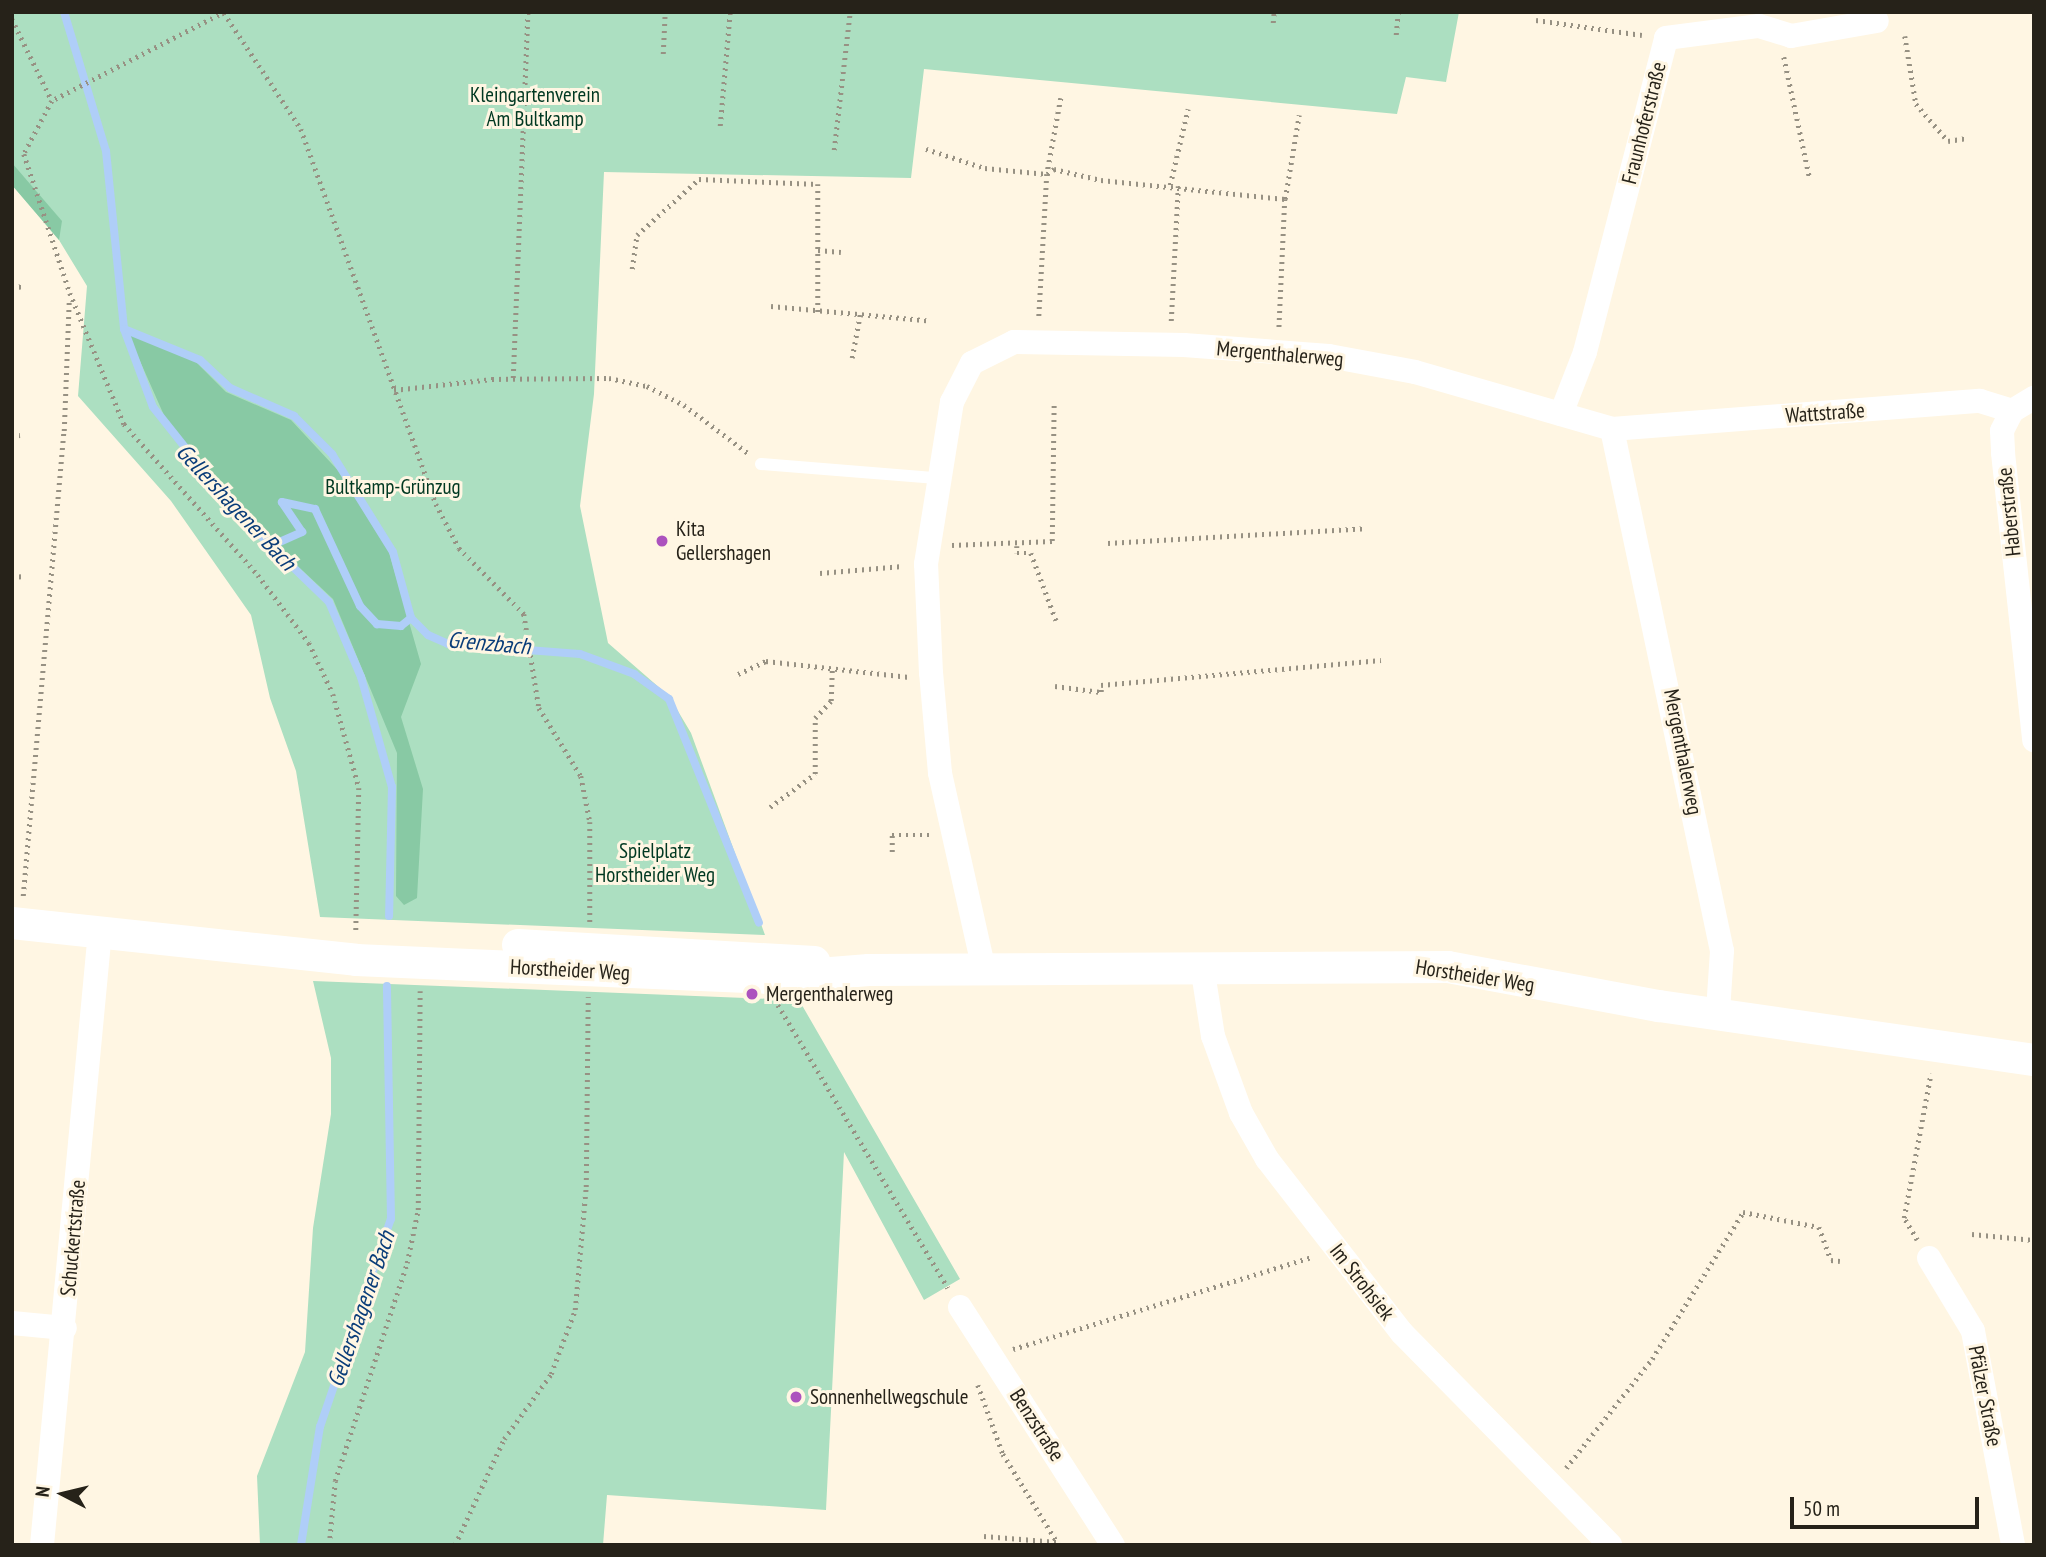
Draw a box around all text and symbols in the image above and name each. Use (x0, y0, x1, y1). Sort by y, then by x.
street label: Fraunhoferstraße (1617, 59, 1671, 187)
park label: Kleingartenverein Am Bultkamp (470, 82, 600, 132)
street label: Mergenthalerweg (1216, 336, 1344, 372)
street label: Wattstraße (1785, 398, 1865, 428)
water label: Gellershagener Bach (170, 438, 302, 576)
street label: Haberstraße (1992, 466, 2026, 558)
park label: Bultkamp-Grünzug (325, 474, 461, 500)
place label: Kita Gellershagen (676, 516, 771, 566)
marker: Kita Gellershagen (654, 533, 670, 549)
water label: Grenzbach (446, 626, 532, 660)
street label: Mergenthalerweg (1658, 687, 1708, 817)
park label: Spielplatz Horstheider Weg (595, 838, 715, 888)
street label: Horstheider Weg (509, 954, 631, 986)
street label: Horstheider Weg (1414, 954, 1536, 998)
place label: Mergenthalerweg (766, 981, 893, 1007)
marker: Mergenthalerweg (744, 986, 760, 1002)
street label: Schuckertstraße (55, 1179, 91, 1297)
water label: Gellershagener Bach (321, 1227, 401, 1391)
street label: Im Strohsiek (1324, 1239, 1400, 1325)
street label: Pfälzer Straße (1963, 1343, 2007, 1449)
place label: Sonnenhellwegschule (810, 1384, 968, 1410)
street label: Benzstraße (1004, 1384, 1070, 1466)
marker: Sonnenhellwegschule (788, 1389, 804, 1405)
north arrow (28, 1459, 98, 1529)
scale bar (1794, 1484, 1983, 1528)
text: N (30, 1485, 55, 1498)
text: 50 m (1803, 1495, 1840, 1522)

